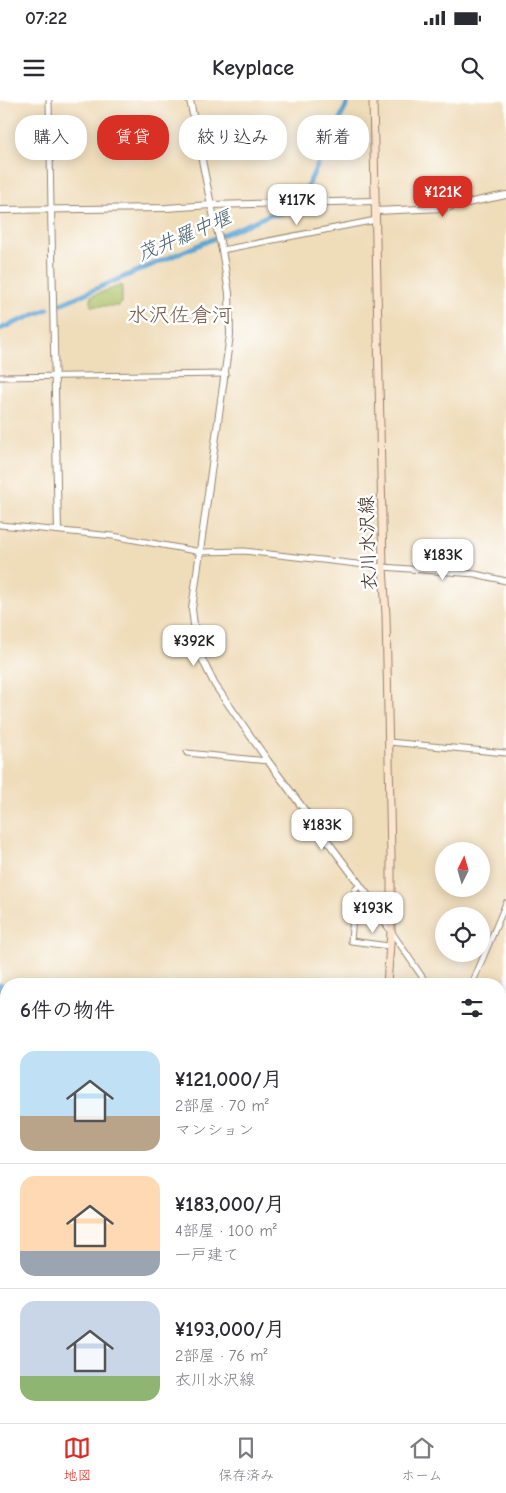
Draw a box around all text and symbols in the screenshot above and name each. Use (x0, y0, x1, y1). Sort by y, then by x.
text: 07:22 (25, 7, 67, 29)
icon: menu (20, 54, 48, 82)
icon: search (458, 54, 486, 82)
text: Keyplace (212, 55, 294, 81)
chip: 購入 (15, 115, 87, 160)
chip: 賃貸 (97, 115, 169, 160)
chip: 絞り込み (179, 115, 287, 160)
chip: 新着 (297, 115, 369, 160)
pin: ¥121K (408, 176, 478, 218)
text: ¥121K (424, 183, 462, 201)
pin: ¥117K (262, 184, 332, 226)
text: ¥117K (279, 191, 315, 209)
water label: 茂井羅中堰 (134, 205, 237, 266)
district label: 水沢佐倉河 (128, 303, 233, 327)
street label: 衣川水沢線 (355, 495, 381, 591)
pin: ¥183K (408, 538, 478, 581)
text: ¥183K (423, 546, 463, 564)
pin: ¥392K (159, 624, 229, 667)
text: ¥392K (173, 632, 215, 650)
pin: ¥183K (287, 808, 357, 851)
text: ¥183K (302, 816, 342, 834)
north arrow (435, 842, 490, 898)
map controls (435, 842, 490, 962)
pin: ¥193K (338, 892, 408, 934)
text: ¥193K (353, 899, 393, 917)
button: locate (435, 907, 490, 962)
icon: filters (458, 994, 486, 1022)
text: 6件の物件 (20, 998, 115, 1022)
text: ¥121,000/月 (175, 1067, 283, 1091)
icon: home (60, 1071, 120, 1131)
text: 2部屋 · 70 m² (175, 1097, 269, 1115)
text: マンション (175, 1121, 254, 1139)
text: ¥183,000/月 (175, 1192, 285, 1216)
icon: home (60, 1196, 120, 1256)
text: 4部屋 · 100 m² (175, 1222, 277, 1240)
text: 一戸建て (175, 1246, 239, 1264)
text: ¥193,000/月 (175, 1317, 285, 1341)
icon: home (60, 1321, 120, 1381)
text: 2部屋 · 76 m² (175, 1347, 268, 1365)
text: 衣川水沢線 (175, 1371, 255, 1389)
tab: 地図 (63, 1434, 91, 1484)
tab: 保存済み (218, 1434, 274, 1484)
tab: ホーム (401, 1434, 443, 1484)

